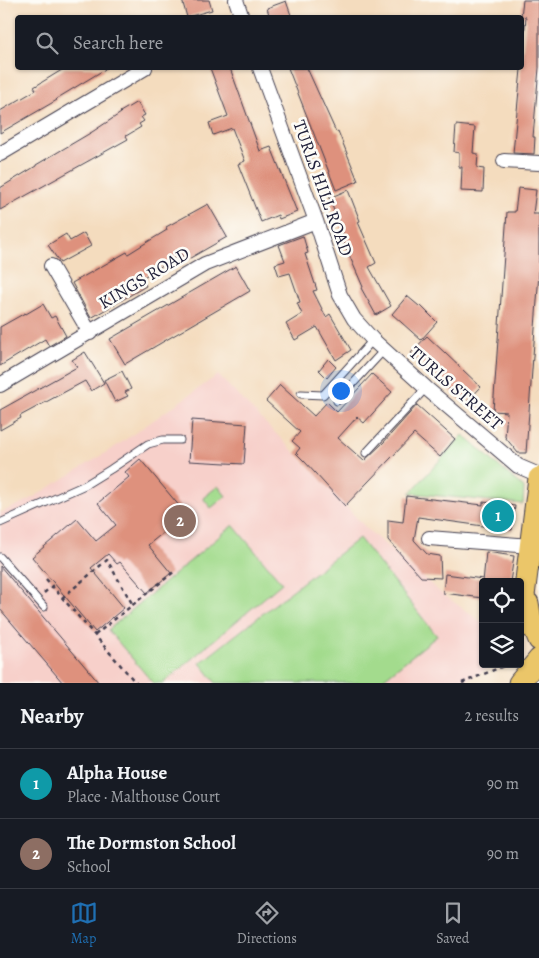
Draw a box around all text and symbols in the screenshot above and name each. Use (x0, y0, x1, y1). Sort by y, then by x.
search box (15, 15, 524, 70)
icon: search (33, 29, 61, 57)
text: Search here (73, 30, 163, 56)
street label: TURLS HILL ROAD (287, 117, 359, 259)
street label: KINGS ROAD (94, 241, 194, 315)
street label: TURLS STREET (404, 341, 508, 435)
your location (328, 378, 354, 404)
pin: 1 (482, 497, 514, 535)
pin: 2 (164, 502, 196, 540)
map controls (479, 578, 524, 668)
button: locate (479, 578, 524, 623)
button: layers (479, 623, 524, 668)
text: Nearby (20, 702, 83, 730)
text: 2 results (464, 705, 519, 727)
text: Alpha House (67, 760, 167, 786)
text: 1 (33, 773, 39, 795)
text: 90 m (487, 773, 519, 795)
text: Place · Malthouse Court (67, 786, 220, 808)
text: The Dormston School (67, 830, 236, 856)
text: 2 (32, 843, 40, 865)
text: 90 m (487, 843, 519, 865)
text: School (67, 856, 110, 878)
tab: Map (70, 899, 98, 948)
tab: Directions (237, 899, 297, 948)
tab: Saved (436, 899, 469, 948)

